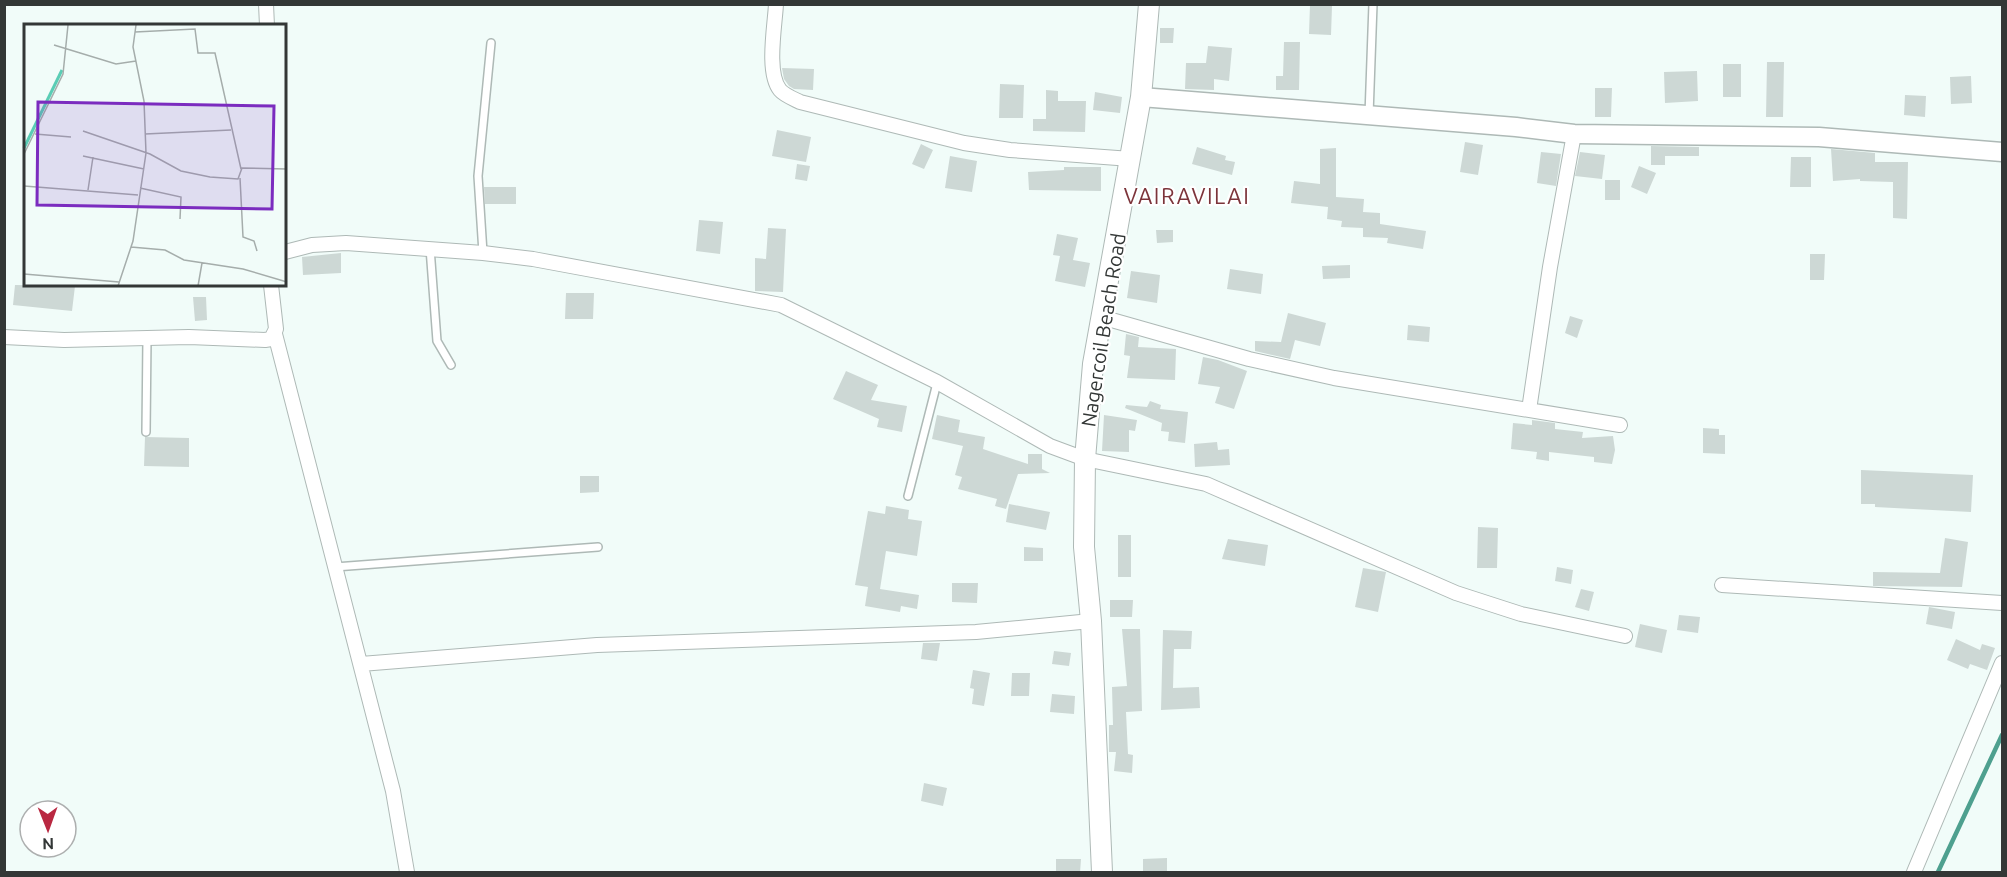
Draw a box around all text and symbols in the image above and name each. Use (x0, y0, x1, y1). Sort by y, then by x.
inset map (24, 24, 286, 286)
district label: VAIRAVILAI (1124, 183, 1250, 208)
street label: Nagercoil Beach Road (1076, 232, 1130, 428)
north arrow (18, 799, 78, 859)
text: N (42, 835, 54, 853)

